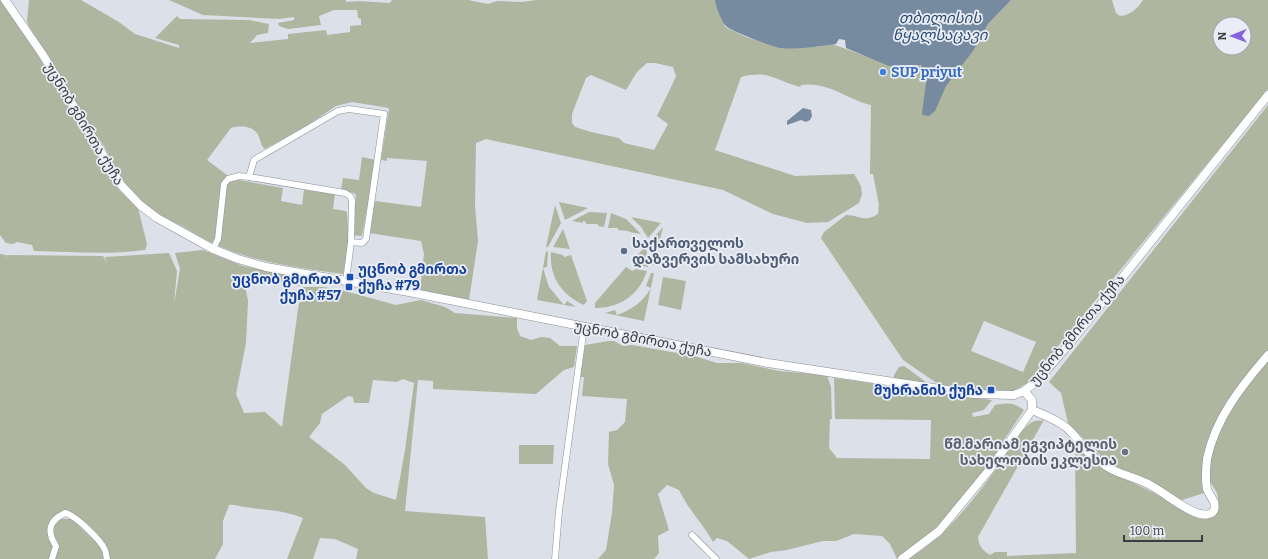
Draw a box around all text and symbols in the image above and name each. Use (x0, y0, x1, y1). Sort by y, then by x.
water label: თბილისის წყალსაცავი (893, 9, 989, 44)
north arrow (1212, 16, 1252, 56)
text: N (1216, 31, 1229, 41)
street label: უცნობ გმირთა ქუჩა (41, 60, 127, 188)
place label: SUP priyut (891, 64, 963, 81)
marker: SUP priyut (878, 67, 888, 77)
place label: საქართველოს დაზვერვის სამსახური (632, 235, 799, 268)
marker: საქართველოს დაზვერვის სამსახური (619, 246, 629, 256)
place label: უცნობ გმირთა ქუჩა #79 (358, 261, 467, 294)
place label: უცნობ გმირთა ქუჩა #57 (232, 271, 341, 304)
street label: უცნობ გმირთა ქუჩა (1026, 271, 1128, 389)
marker: უცნობ გმირთა ქუჩა #79 (345, 272, 355, 282)
marker: უცნობ გმირთა ქუჩა #57 (344, 282, 354, 292)
street label: უცნობ გმირთა ქუჩა (573, 317, 713, 361)
place label: მუხრანის ქუჩა (874, 382, 983, 399)
marker: მუხრანის ქუჩა (986, 385, 996, 395)
place label: წმ.მარიამ ეგვიპტელის სახელობის ეკლესია (944, 436, 1117, 469)
marker: წმ.მარიამ ეგვიპტელის სახელობის ეკლესია (1120, 447, 1130, 457)
scale bar (1124, 517, 1202, 543)
text: 100 m (1130, 524, 1165, 538)

